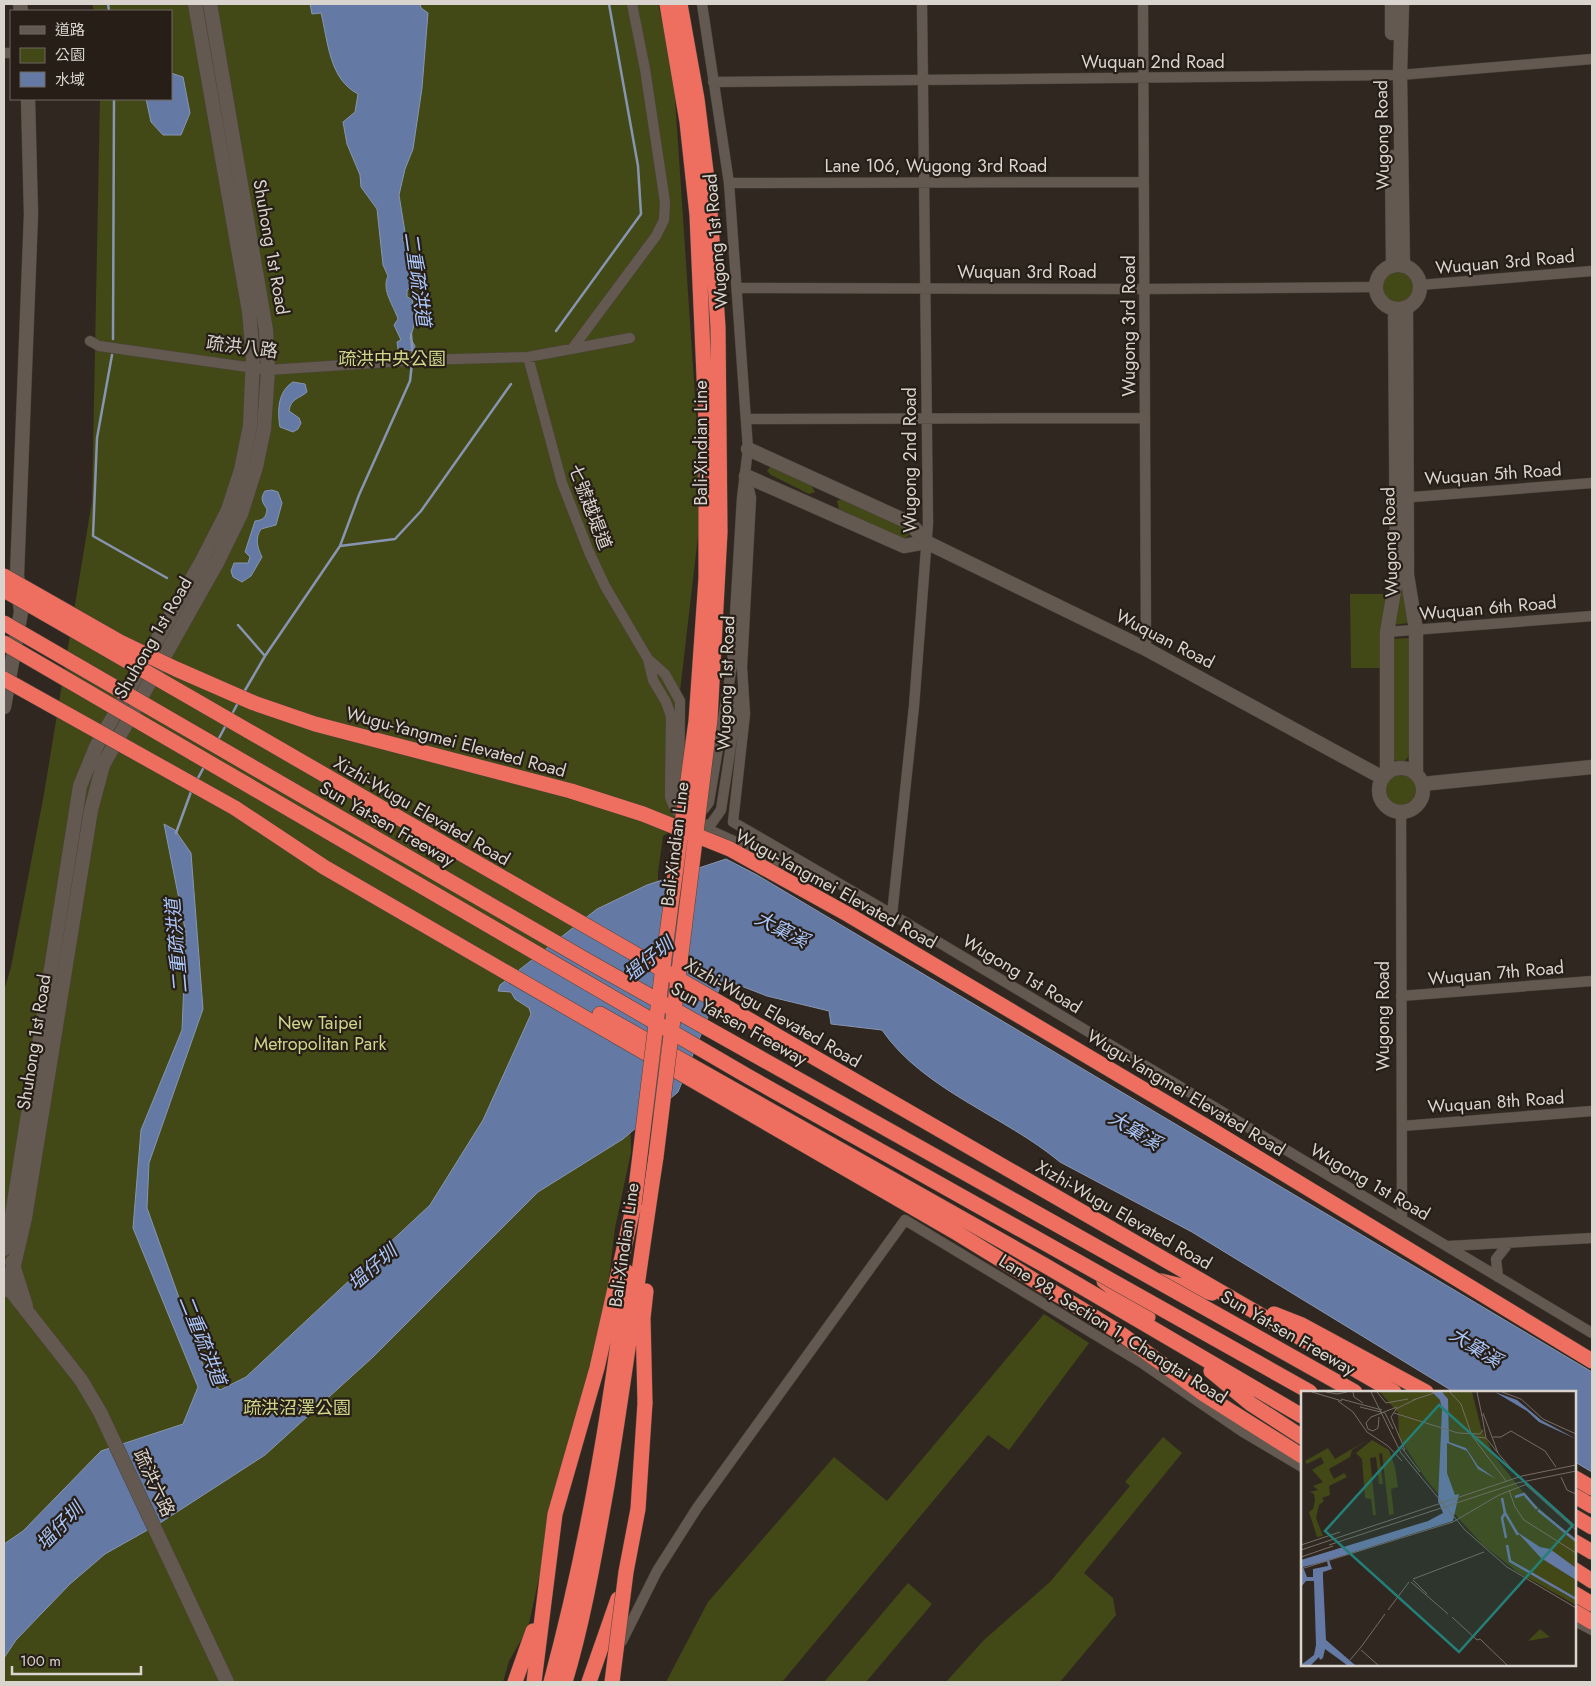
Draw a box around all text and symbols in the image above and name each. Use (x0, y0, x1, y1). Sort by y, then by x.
legend (10, 10, 172, 100)
text: 道路 (55, 19, 85, 41)
text: 公園 (55, 44, 85, 66)
street label: Wuquan 2nd Road (1081, 49, 1225, 75)
text: 水域 (55, 69, 85, 91)
street label: Wugong Road (1368, 80, 1396, 190)
street label: Lane 106, Wugong 3rd Road (825, 153, 1047, 179)
street label: Wugong 1st Road (697, 173, 735, 309)
street label: Shuhong 1st Road (246, 177, 296, 317)
water label: 二重疏洪道 (398, 230, 438, 331)
street label: Wuquan 3rd Road (1434, 243, 1576, 281)
street label: Wugong 3rd Road (1116, 255, 1142, 397)
street label: Wuquan 3rd Road (957, 259, 1097, 285)
street label: 疏洪八路 (205, 330, 279, 364)
park label: 疏洪中央公園 (338, 346, 446, 372)
street label: Bali-Xindian Line (688, 380, 714, 506)
street label: Wugong 2nd Road (897, 387, 923, 533)
street label: Wuquan 5th Road (1424, 456, 1562, 492)
street label: 七號越堤道 (562, 460, 618, 554)
street label: Wugong Road (1375, 487, 1405, 597)
street label: Shuhong 1st Road (107, 572, 199, 704)
street label: Wuquan 6th Road (1418, 589, 1558, 627)
street label: Wuquan Road (1111, 603, 1219, 675)
street label: Wugong 1st Road (711, 615, 741, 751)
street label: Wugu-Yangmei Elevated Road (343, 700, 569, 784)
street label: Xizhi-Wugu Elevated Road (329, 750, 515, 872)
street label: Sun Yat-sen Freeway (315, 775, 459, 873)
street label: Bali-Xindian Line (654, 780, 696, 908)
street label: Wugu-Yangmei Elevated Road (730, 823, 942, 955)
water label: 二重疏洪道 (159, 894, 194, 994)
water label: 大窠溪 (750, 904, 816, 956)
street label: Wugong 1st Road (957, 928, 1087, 1020)
water label: 塭仔圳 (618, 929, 681, 988)
street label: Xizhi-Wugu Elevated Road (680, 952, 866, 1074)
street label: Wuquan 7th Road (1427, 954, 1565, 992)
street label: Wugong Road (1370, 961, 1396, 1071)
street label: Shuhong 1st Road (10, 972, 58, 1112)
street label: Sun Yat-sen Freeway (666, 976, 812, 1072)
park label: New Taipei Metropolitan Park (254, 1010, 386, 1057)
street label: Wugu-Yangmei Elevated Road (1082, 1023, 1290, 1163)
street label: Wuquan 8th Road (1427, 1084, 1565, 1120)
water label: 大窠溪 (1103, 1104, 1169, 1158)
street label: Wugong 1st Road (1305, 1137, 1435, 1227)
street label: Xizhi-Wugu Elevated Road (1031, 1154, 1217, 1276)
street label: Bali-Xindian Line (602, 1181, 646, 1309)
water label: 塭仔圳 (342, 1237, 405, 1296)
street label: Lane 98, Section 1, Chengtai Road (994, 1248, 1232, 1410)
street label: Sun Yat-sen Freeway (1216, 1284, 1360, 1382)
water label: 二重疏洪道 (172, 1291, 234, 1392)
water label: 大窠溪 (1444, 1321, 1510, 1376)
inset map (1301, 1391, 1576, 1666)
park label: 疏洪沼澤公園 (243, 1395, 351, 1421)
street label: 疏洪六路 (127, 1445, 181, 1521)
water label: 塭仔圳 (30, 1494, 91, 1556)
scale bar (12, 1644, 141, 1676)
text: 100 m (20, 1650, 61, 1672)

